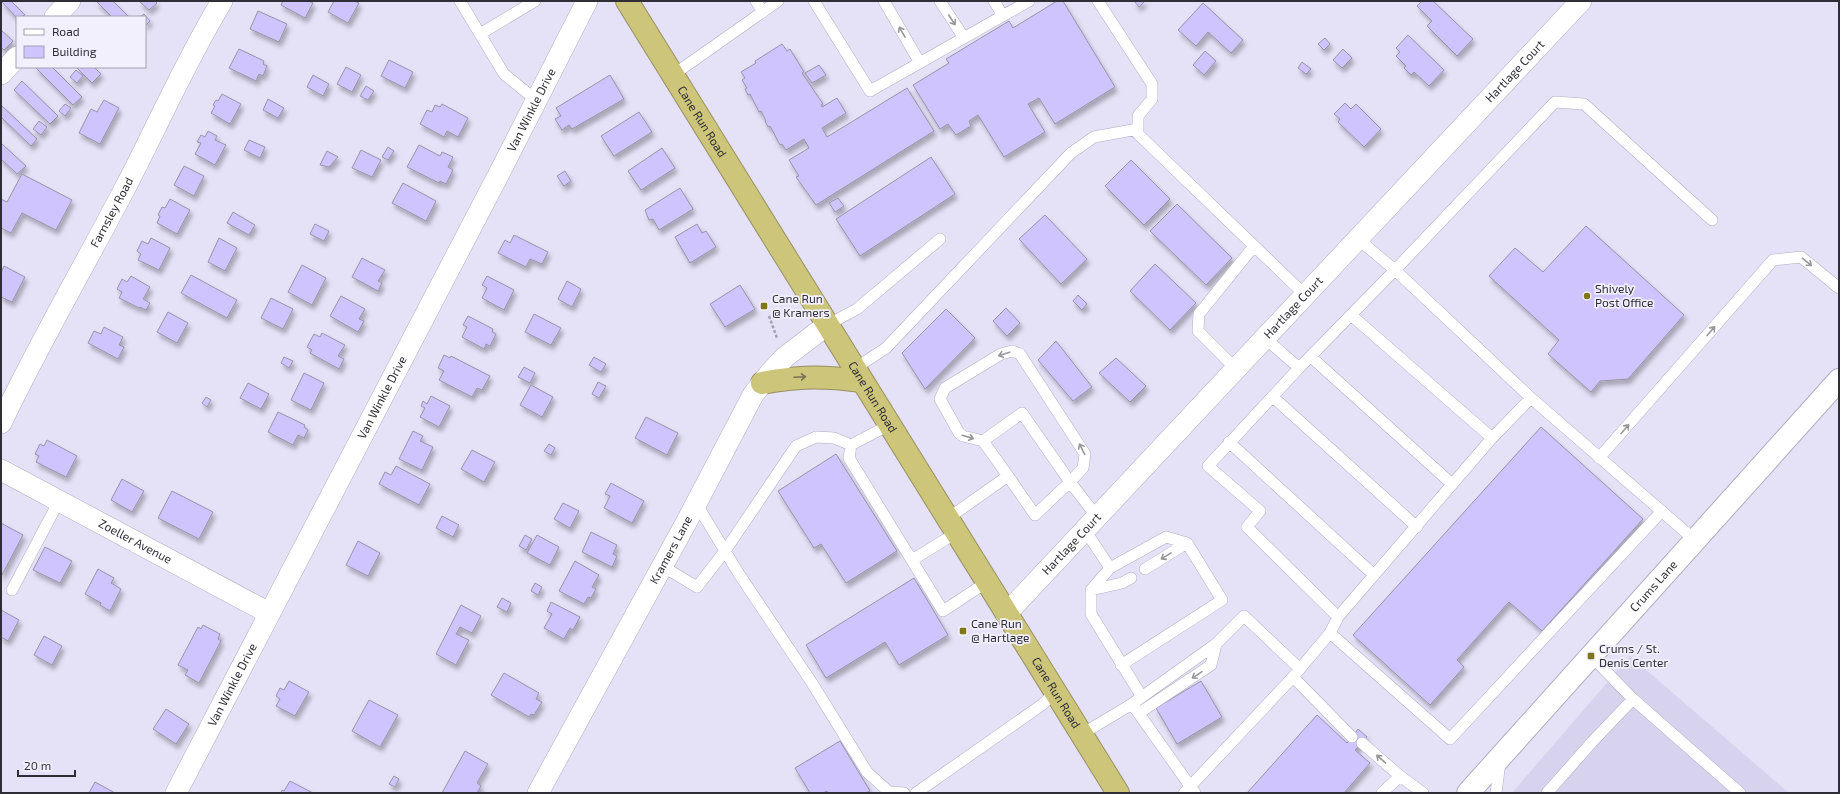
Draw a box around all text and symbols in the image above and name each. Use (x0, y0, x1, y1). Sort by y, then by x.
one-way arrow (948, 14, 957, 25)
legend (16, 16, 146, 68)
text: Road (52, 24, 80, 38)
one-way arrow (897, 26, 905, 38)
street label: Hartlage Court (1482, 36, 1547, 105)
text: Building (52, 44, 97, 58)
street label: Van Winkle Drive (504, 65, 558, 154)
street label: Cane Run Road (675, 83, 730, 159)
street label: Farnsley Road (87, 175, 135, 249)
one-way arrow (1801, 257, 1812, 266)
street label: Hartlage Court (1260, 273, 1325, 341)
place label: Shively Post Office (1595, 281, 1654, 309)
place label: Cane Run @ Kramers (772, 291, 830, 319)
marker: Shively Post Office (1582, 291, 1592, 301)
marker: Cane Run @ Kramers (759, 301, 769, 311)
one-way arrow (1706, 326, 1715, 336)
one-way arrow (998, 351, 1011, 358)
street label: Van Winkle Drive (354, 353, 409, 441)
street label: Cane Run Road (846, 358, 901, 435)
one-way arrow (793, 373, 806, 380)
one-way arrow (1621, 424, 1630, 434)
one-way arrow (961, 434, 974, 441)
one-way arrow (1078, 443, 1085, 455)
street label: Hartlage Court (1039, 509, 1104, 577)
street label: Kramers Lane (646, 513, 694, 586)
street label: Zoeller Avenue (97, 515, 175, 566)
one-way arrow (1160, 552, 1172, 560)
street label: Crums Lane (1626, 557, 1680, 614)
place label: Cane Run @ Hartlage (971, 616, 1030, 644)
marker: Cane Run @ Hartlage (958, 626, 968, 636)
street label: Van Winkle Drive (204, 640, 259, 728)
place label: Crums / St. Denis Center (1599, 641, 1668, 669)
marker: Crums / St. Denis Center (1586, 651, 1596, 661)
street label: Cane Run Road (1029, 654, 1084, 730)
one-way arrow (1192, 671, 1203, 679)
scale bar (18, 752, 75, 778)
one-way arrow (1375, 755, 1386, 764)
text: 20 m (24, 758, 51, 772)

